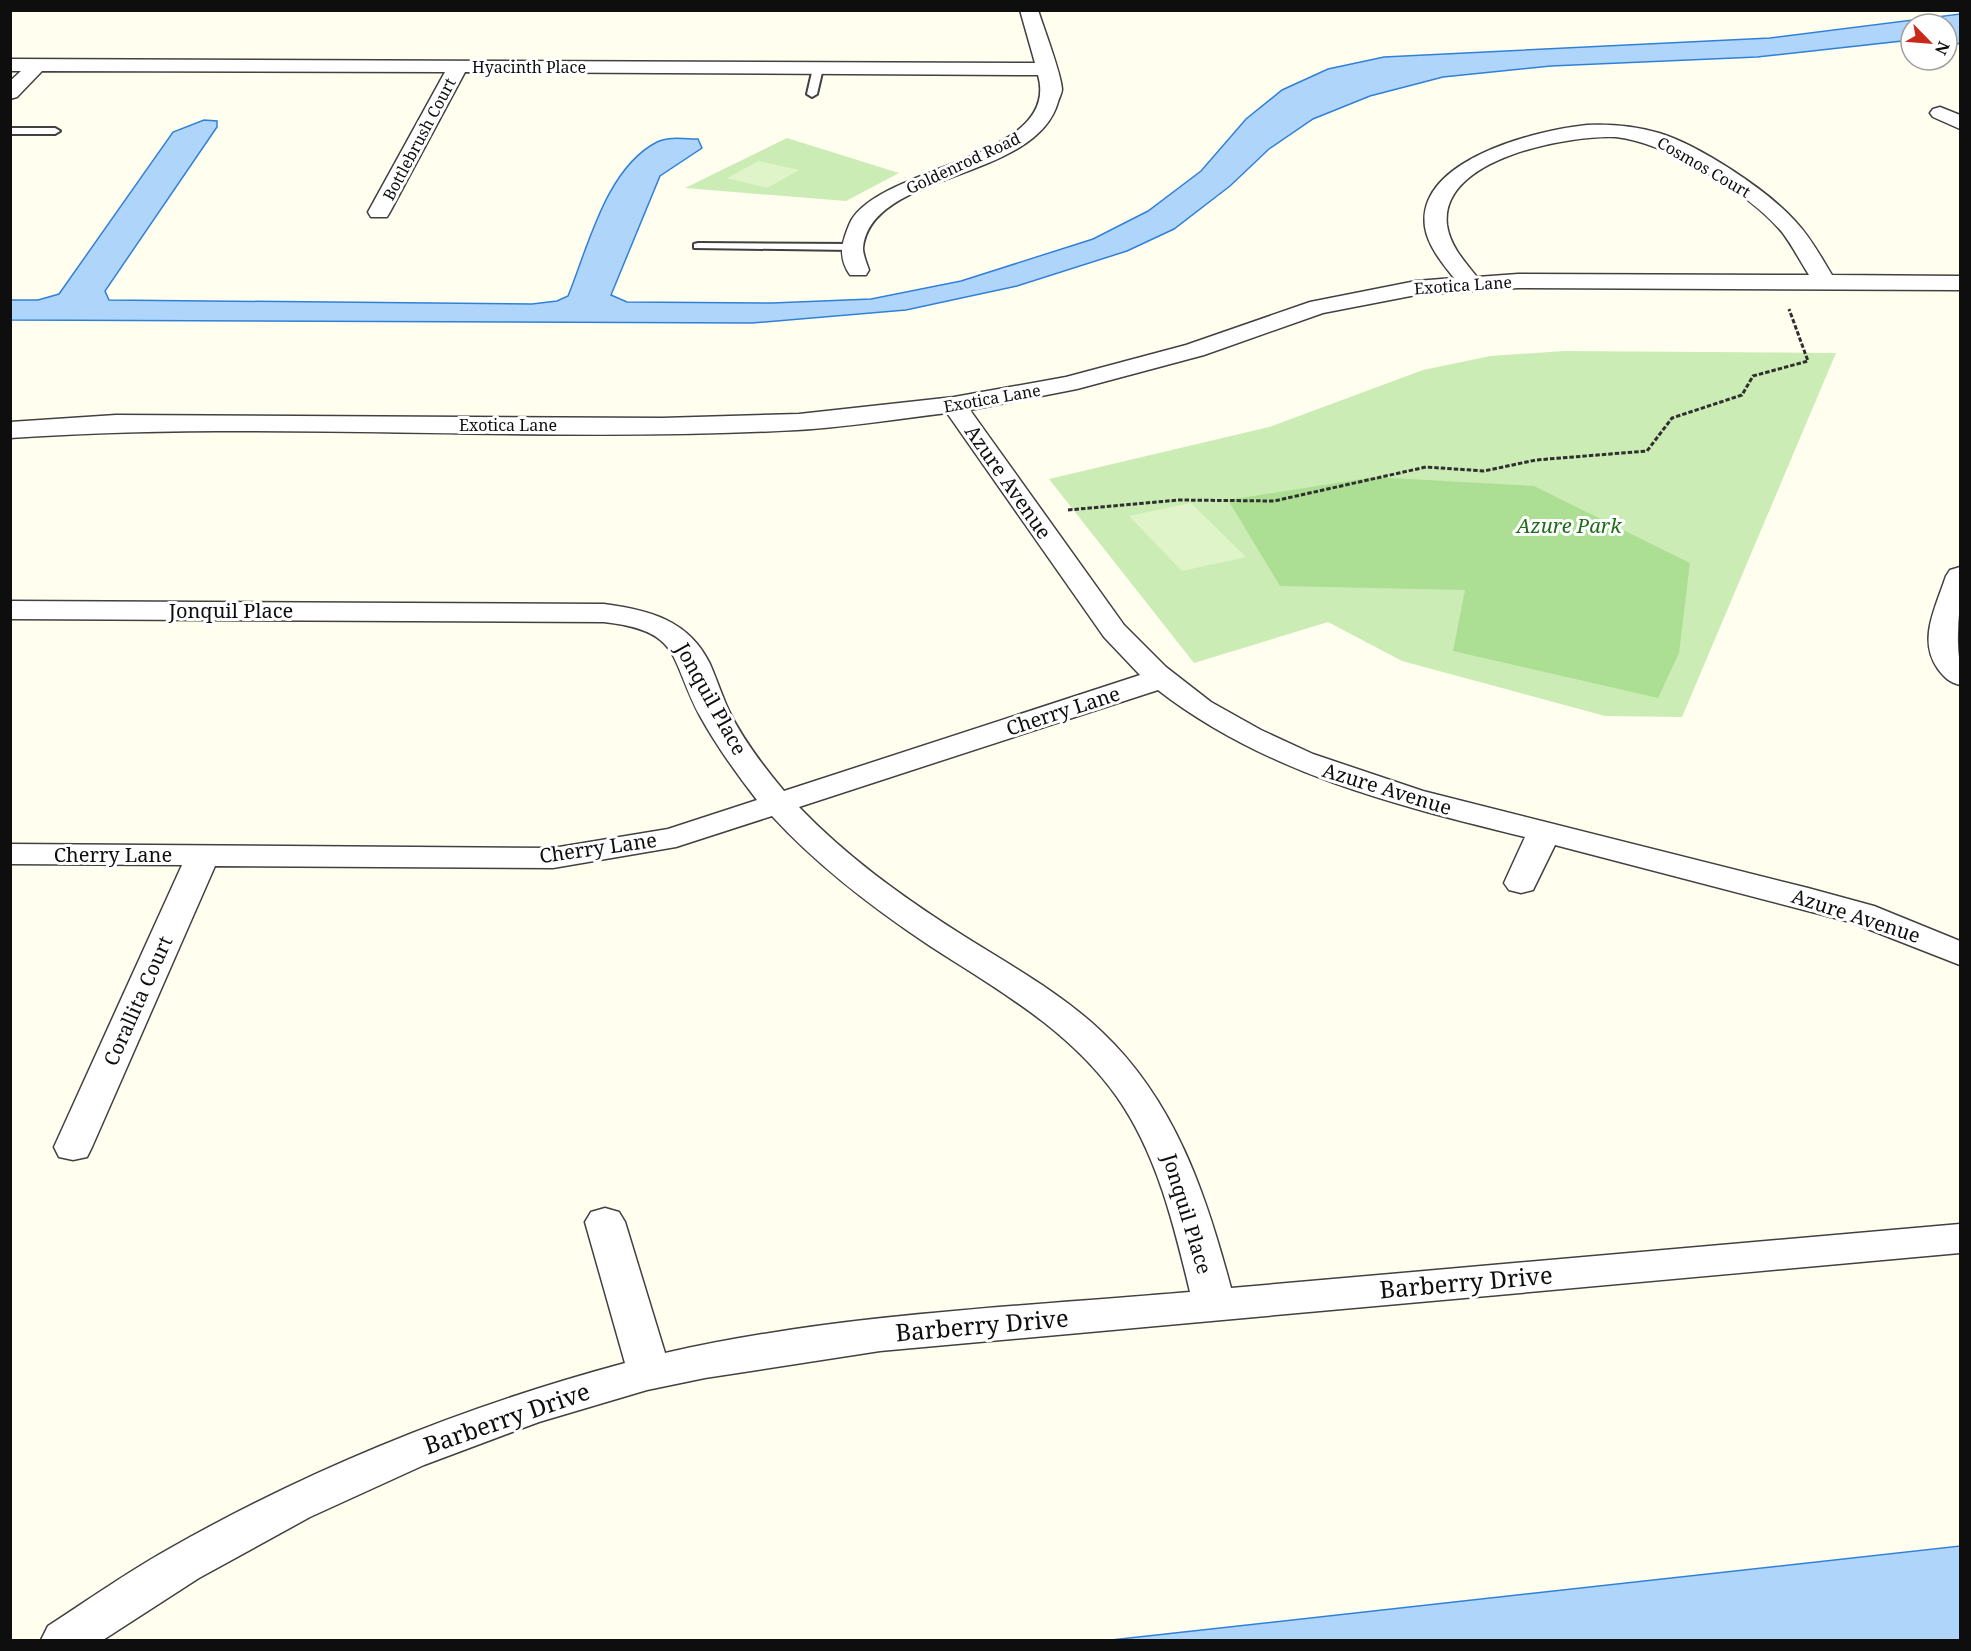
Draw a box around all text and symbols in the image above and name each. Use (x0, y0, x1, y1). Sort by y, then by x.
north arrow (1899, 12, 1959, 72)
text: N (1930, 38, 1955, 59)
street label: Hyacinth Place (472, 56, 586, 78)
street label: Bottlebrush Court (377, 74, 461, 204)
street label: Goldenrod Road (902, 127, 1024, 199)
street label: Cosmos Court (1653, 131, 1755, 203)
street label: Exotica Lane (1413, 271, 1513, 299)
street label: Exotica Lane (942, 379, 1042, 417)
street label: Exotica Lane (459, 414, 557, 436)
street label: Azure Avenue (959, 419, 1058, 544)
park label: Azure Park (1514, 512, 1622, 539)
street label: Jonquil Place (168, 597, 293, 624)
street label: Jonquil Place (669, 637, 753, 760)
street label: Cherry Lane (1002, 679, 1123, 742)
street label: Azure Avenue (1319, 756, 1455, 821)
street label: Cherry Lane (537, 826, 658, 869)
street label: Cherry Lane (54, 841, 172, 868)
street label: Azure Avenue (1788, 882, 1924, 949)
street label: Corallita Court (97, 932, 178, 1070)
street label: Jonquil Place (1156, 1149, 1219, 1277)
street label: Barberry Drive (1378, 1258, 1554, 1306)
street label: Barberry Drive (894, 1301, 1070, 1349)
street label: Barberry Drive (419, 1374, 594, 1461)

